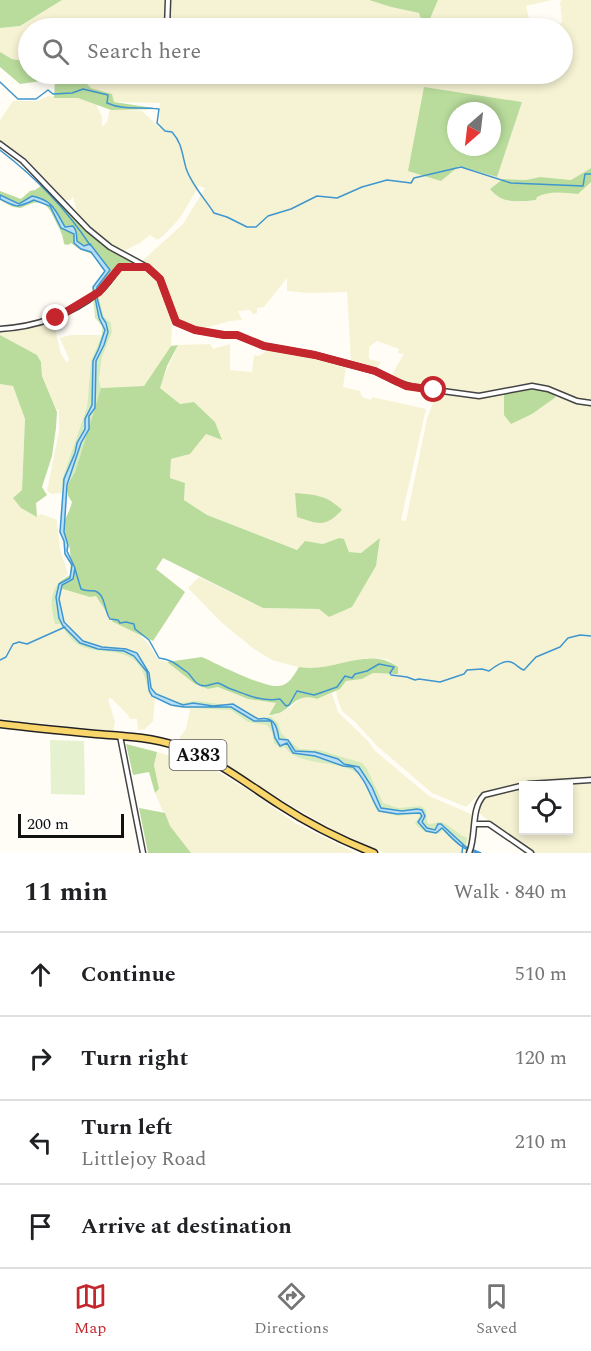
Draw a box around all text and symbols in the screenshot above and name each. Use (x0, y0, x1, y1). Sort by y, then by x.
search box (18, 18, 573, 84)
icon: search (39, 35, 72, 68)
text: Search here (87, 35, 201, 68)
north arrow (447, 102, 501, 156)
route end (42, 304, 68, 330)
route start (420, 376, 446, 402)
road number: A383 (170, 740, 226, 770)
map controls (519, 781, 573, 835)
button: locate (519, 781, 573, 835)
scale bar (18, 811, 124, 838)
text: 200 m (27, 812, 69, 836)
text: 11 min (24, 872, 108, 912)
text: Walk · 840 m (454, 877, 567, 907)
icon: ahead (24, 958, 57, 991)
text: Continue (81, 958, 176, 991)
text: 510 m (515, 959, 567, 989)
icon: right (24, 1042, 57, 1075)
text: Turn right (81, 1042, 188, 1075)
text: 120 m (515, 1043, 567, 1073)
text: Turn left (81, 1111, 173, 1144)
icon: left (24, 1126, 57, 1159)
text: 210 m (515, 1127, 567, 1157)
text: Littlejoy Road (81, 1144, 206, 1174)
icon: arrive (24, 1210, 57, 1243)
text: Arrive at destination (81, 1210, 292, 1243)
tab: Map (74, 1280, 107, 1340)
tab: Directions (254, 1280, 329, 1340)
tab: Saved (476, 1280, 517, 1340)

